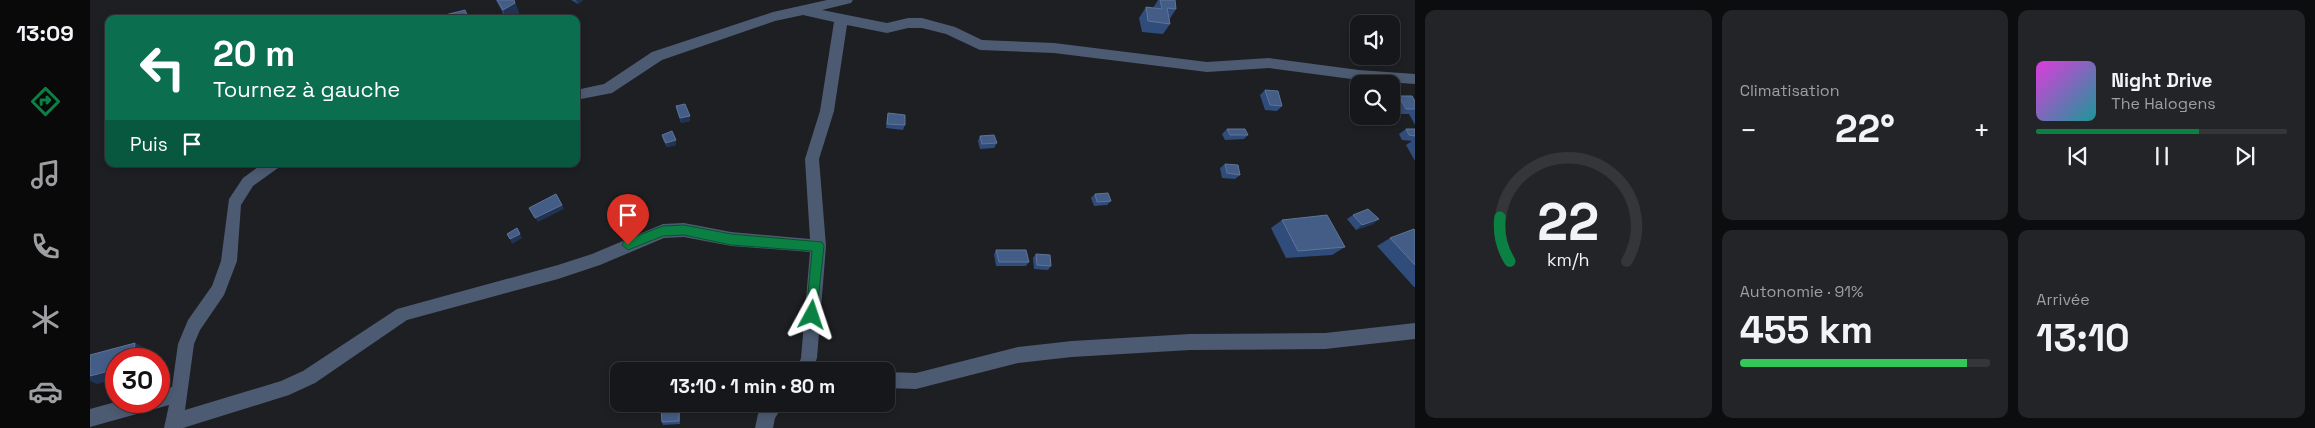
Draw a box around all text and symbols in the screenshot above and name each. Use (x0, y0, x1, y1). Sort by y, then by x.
map controls (1350, 15, 1400, 125)
button: sound (1350, 15, 1400, 65)
text: 13:09 (16, 19, 74, 47)
text: 20 m (213, 32, 295, 76)
icon: left (130, 35, 195, 100)
text: Night Drive (2111, 68, 2213, 93)
text: Tournez à gauche (213, 75, 400, 103)
button: search (1350, 75, 1400, 125)
text: Climatisation (1740, 80, 1840, 101)
icon: directions (28, 84, 63, 119)
text: The Halogens (2111, 93, 2216, 114)
text: 22° (1835, 105, 1895, 153)
text: − (1740, 112, 1757, 148)
text: + (1973, 112, 1990, 148)
icon: arrive (178, 130, 206, 158)
text: Puis (130, 132, 168, 157)
icon: previous (2064, 142, 2092, 170)
icon: pause (2148, 142, 2176, 170)
icon: next (2231, 142, 2259, 170)
icon: music (28, 157, 63, 192)
text: 22 (1537, 189, 1599, 255)
pin (607, 194, 649, 245)
icon: arrive (614, 201, 642, 229)
icon: phone (28, 229, 63, 264)
text: km/h (1547, 248, 1590, 271)
text: Autonomie · 91% (1740, 281, 1863, 302)
position arrow (785, 288, 837, 340)
text: Arrivée (2036, 289, 2090, 310)
icon: climate (28, 302, 63, 337)
text: 455 km (1740, 306, 1873, 354)
text: 13:10 (2036, 314, 2130, 362)
speed limit sign: 30 (105, 348, 170, 413)
icon: car (28, 374, 63, 409)
text: 13:10 · 1 min · 80 m (670, 374, 835, 399)

